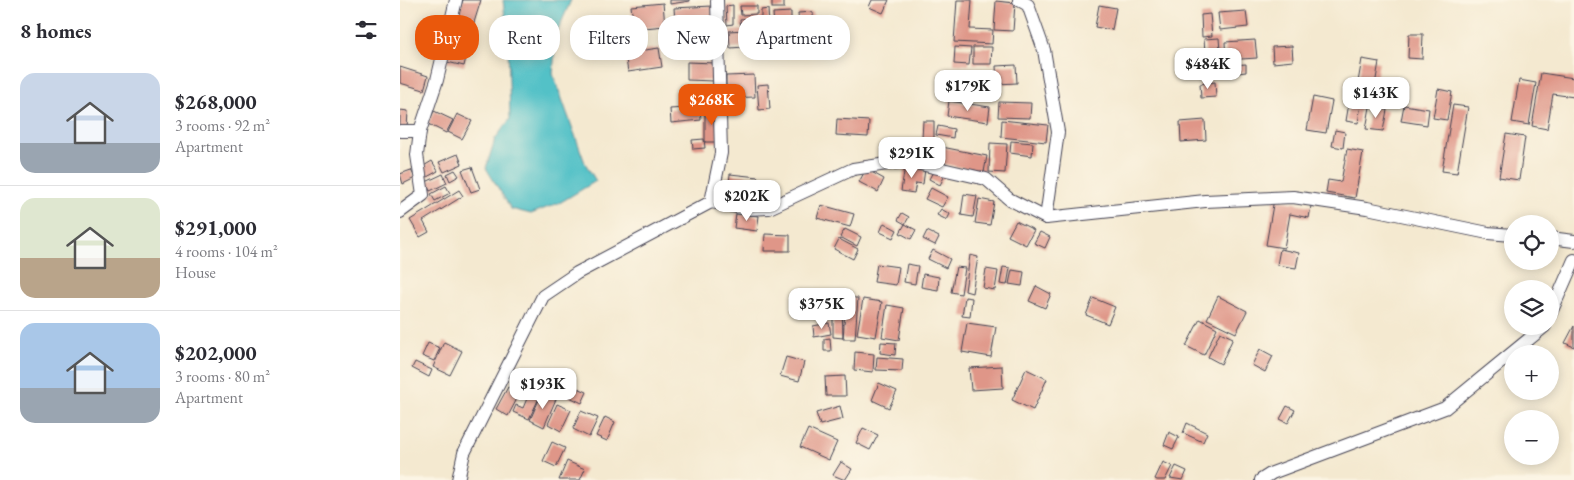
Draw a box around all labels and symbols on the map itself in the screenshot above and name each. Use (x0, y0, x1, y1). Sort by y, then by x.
pin: $484K (1173, 48, 1243, 90)
pin: $179K (933, 70, 1003, 112)
pin: $143K (1341, 76, 1411, 119)
pin: $268K (677, 84, 747, 126)
pin: $291K (877, 136, 947, 179)
pin: $202K (712, 180, 782, 222)
pin: $375K (787, 288, 857, 330)
pin: $193K (508, 368, 578, 410)

